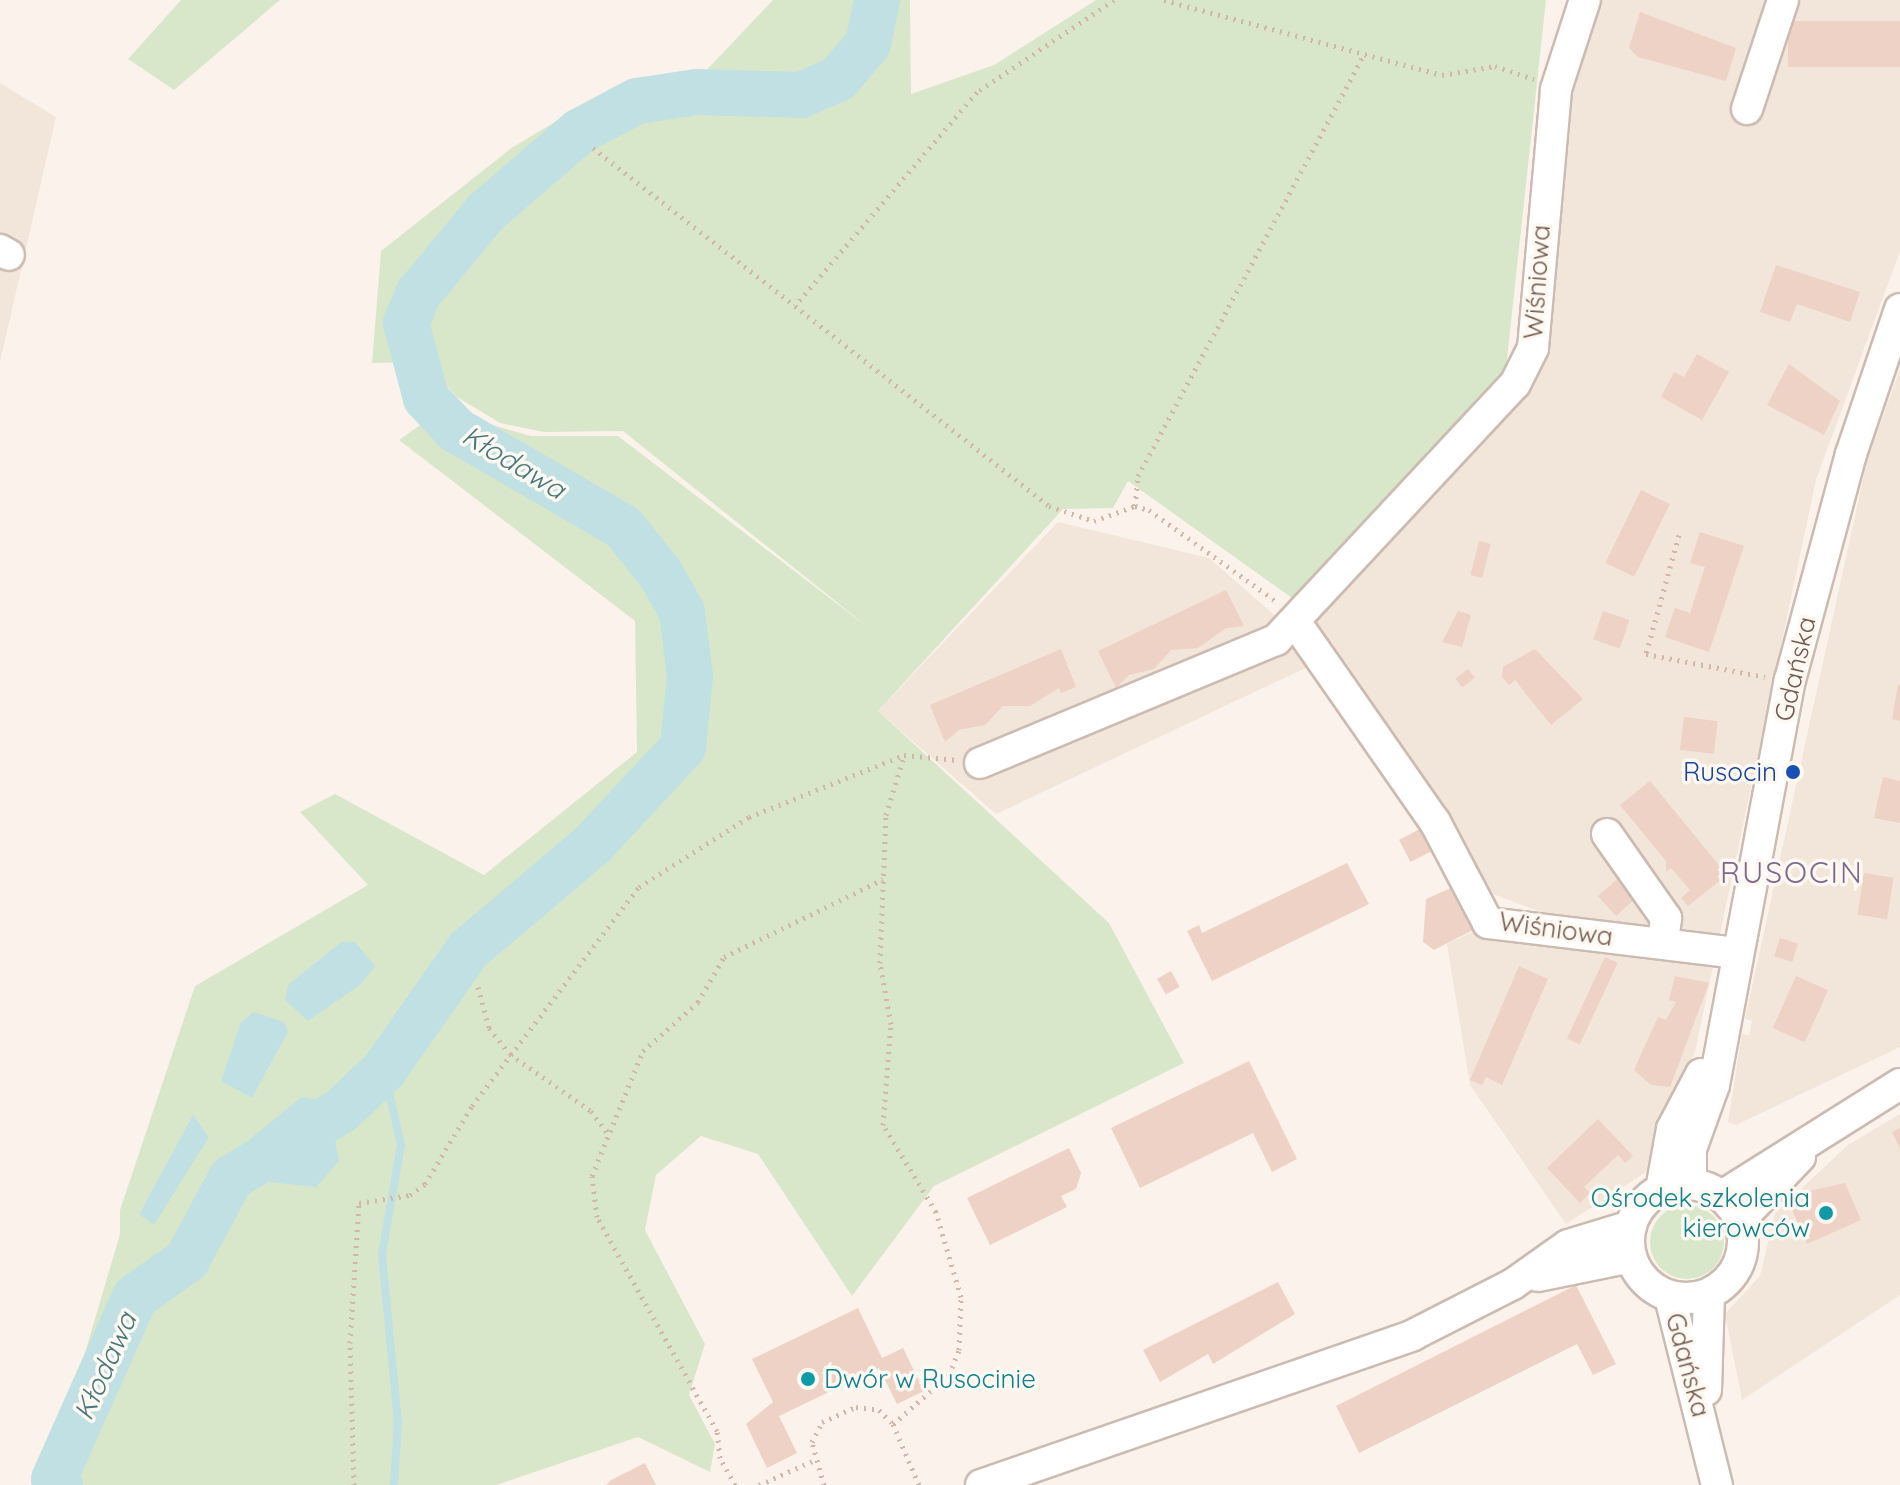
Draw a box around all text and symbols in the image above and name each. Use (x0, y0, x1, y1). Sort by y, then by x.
street label: Wiśniowa (1517, 224, 1557, 340)
water label: Kłodawa (456, 418, 572, 506)
street label: Gdańska (1768, 614, 1822, 724)
place label: Rusocin (1683, 756, 1777, 788)
marker: Rusocin (1784, 763, 1802, 781)
district label: RUSOCIN (1720, 854, 1864, 890)
street label: Wiśniowa (1497, 906, 1615, 952)
place label: Ośrodek szkolenia kierowców (1591, 1182, 1810, 1244)
marker: Ośrodek szkolenia kierowców (1817, 1204, 1835, 1222)
water label: Kłodawa (66, 1307, 144, 1425)
street label: Gdańska (1659, 1310, 1717, 1420)
place label: Dwór w Rusocinie (824, 1363, 1036, 1395)
marker: Dwór w Rusocinie (799, 1370, 817, 1388)

